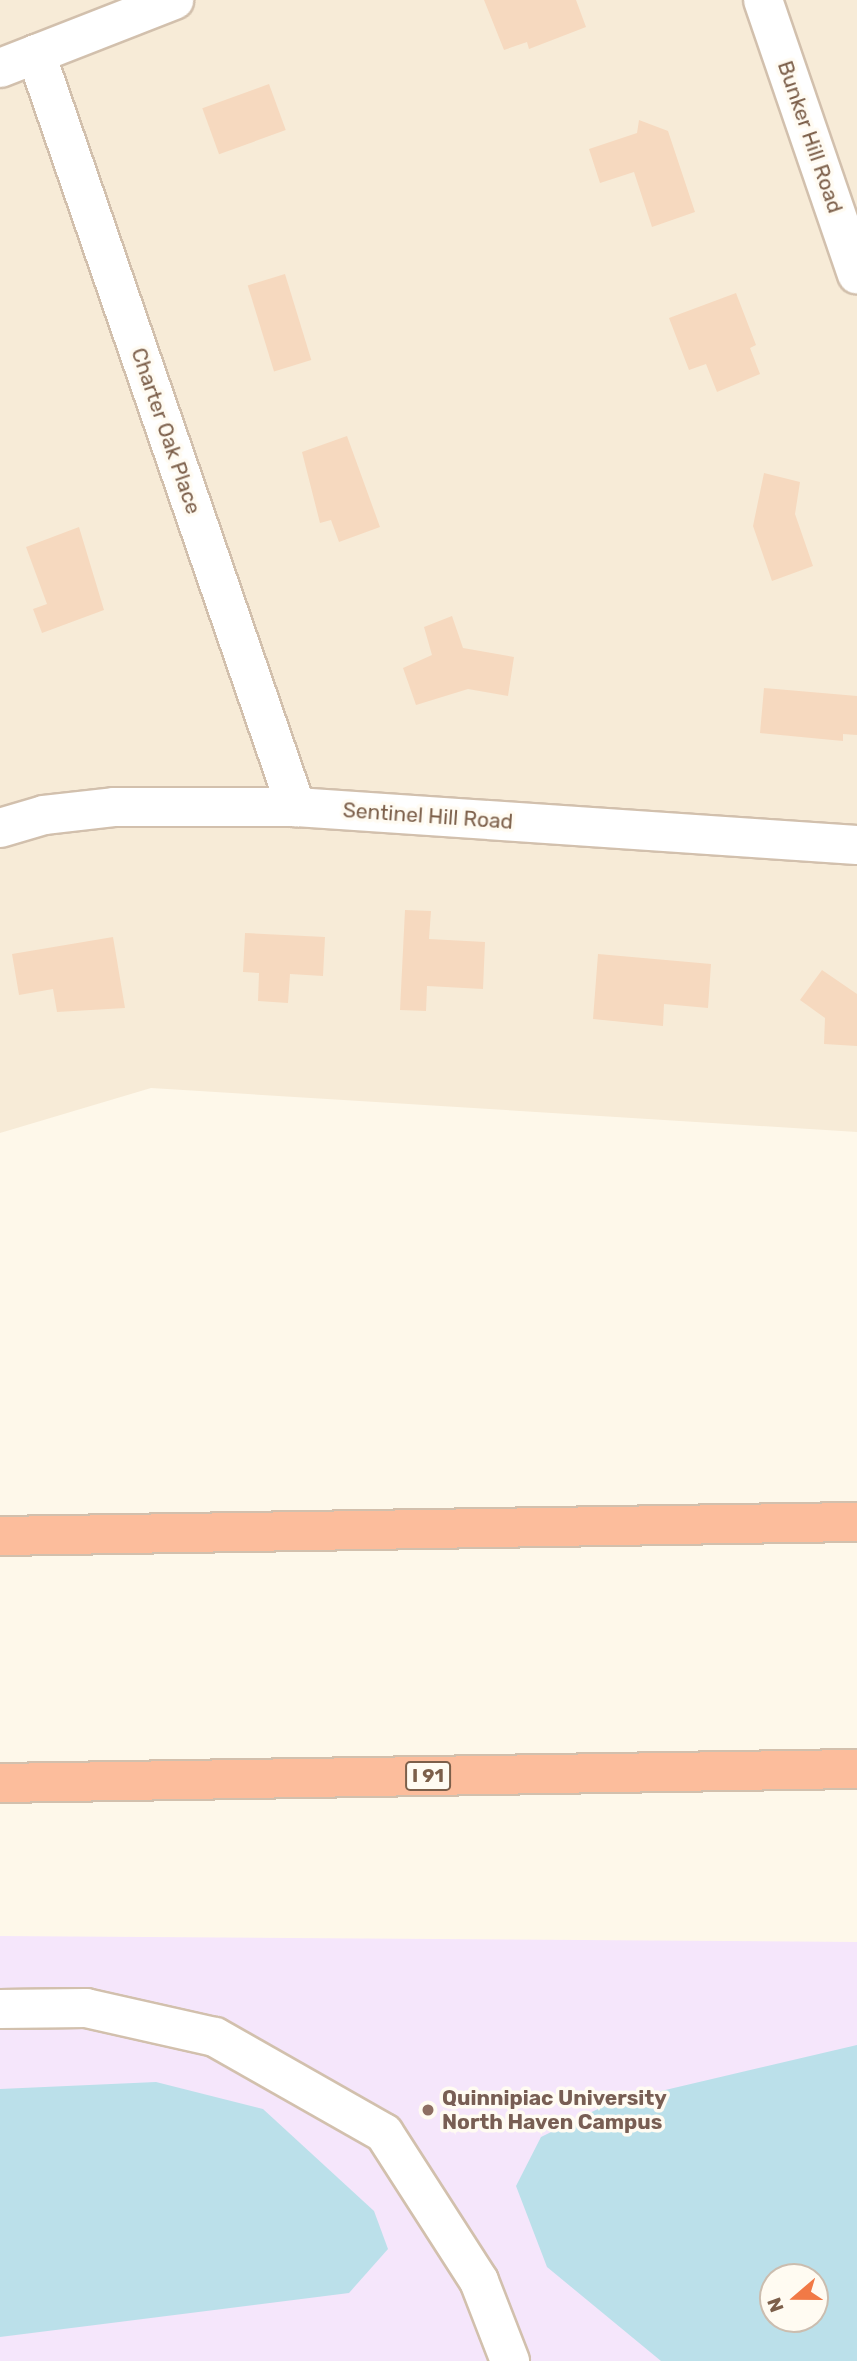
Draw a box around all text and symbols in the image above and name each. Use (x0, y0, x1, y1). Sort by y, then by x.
street label: Bunker Hill Road (772, 57, 848, 217)
street label: Charter Oak Place (126, 344, 206, 518)
street label: Sentinel Hill Road (342, 797, 514, 835)
road number: I 91 (404, 1760, 452, 1792)
place label: Quinnipiac University North Haven Campus (442, 2085, 667, 2135)
marker: Quinnipiac University North Haven Campus (420, 2102, 436, 2118)
north arrow (759, 2263, 829, 2333)
text: N (763, 2294, 789, 2315)

